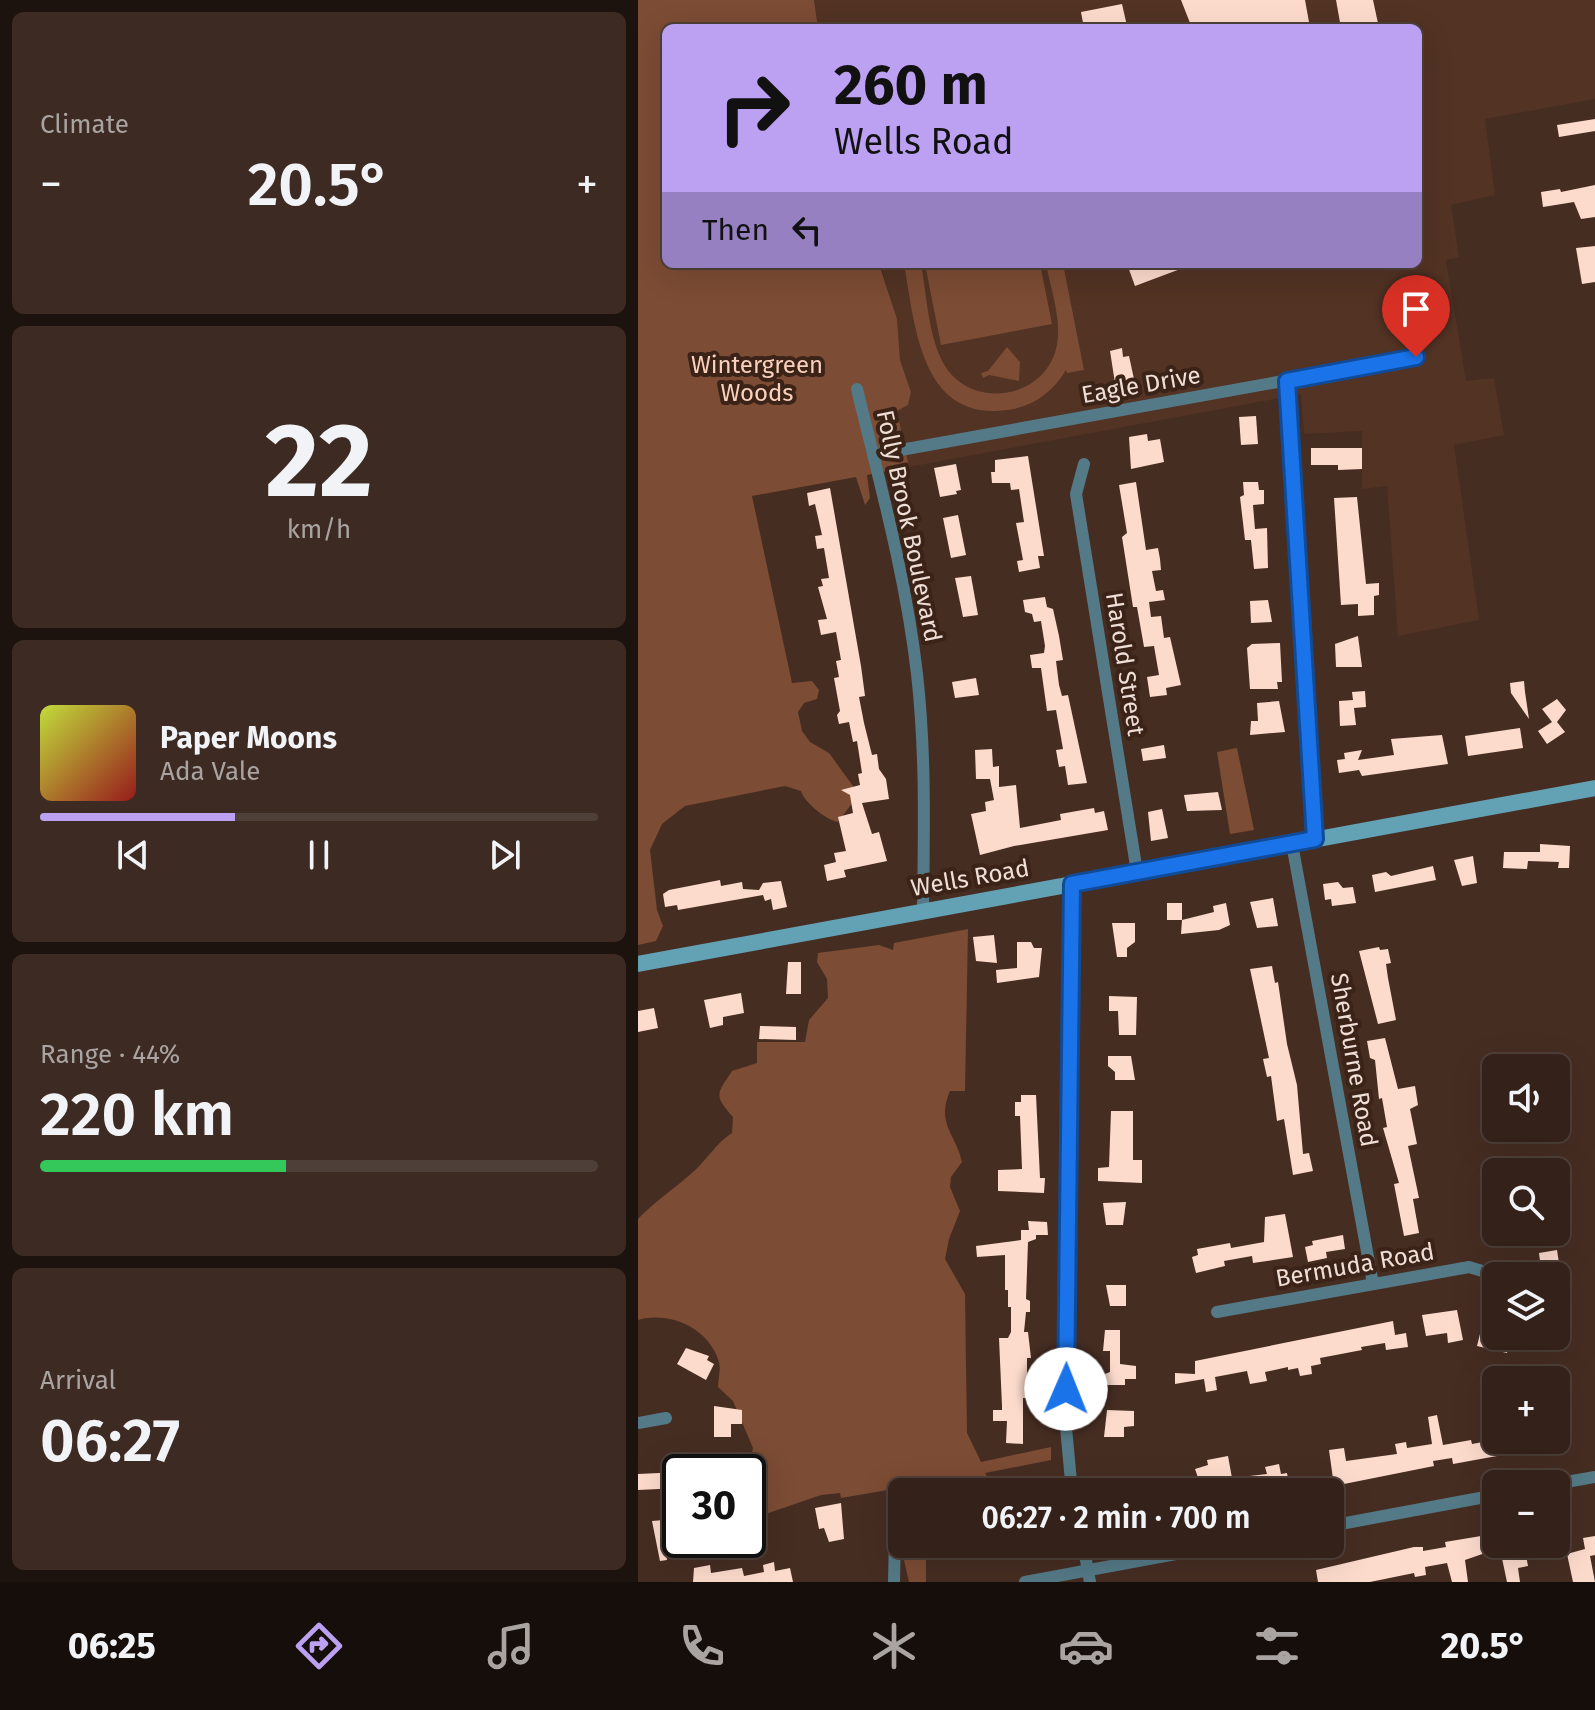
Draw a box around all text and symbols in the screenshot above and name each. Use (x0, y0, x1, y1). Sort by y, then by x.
text: 260 m (834, 52, 988, 119)
icon: right (702, 56, 806, 160)
text: Climate (40, 109, 129, 140)
text: Wells Road (834, 120, 1013, 164)
text: 20.5° (248, 149, 390, 221)
text: − (40, 158, 62, 211)
text: + (576, 158, 598, 211)
icon: left (785, 208, 829, 252)
text: Then (702, 212, 769, 248)
pin (1382, 275, 1450, 357)
icon: arrive (1394, 287, 1438, 331)
park label: Wintergreen Woods (691, 351, 823, 407)
street label: Eagle Drive (1079, 361, 1203, 409)
text: 22 (265, 399, 373, 524)
street label: Folly Brook Boulevard (871, 407, 947, 645)
text: km/h (287, 514, 351, 545)
street label: Harold Street (1100, 590, 1150, 738)
text: Paper Moons (160, 720, 337, 756)
text: Ada Vale (160, 756, 260, 787)
icon: previous (111, 833, 155, 877)
icon: pause (297, 833, 341, 877)
icon: next (483, 833, 527, 877)
street label: Wells Road (909, 854, 1031, 902)
street label: Sherburne Road (1325, 971, 1383, 1149)
text: Range · 44% (40, 1039, 180, 1070)
map controls (1482, 1054, 1570, 1558)
button: sound (1482, 1054, 1570, 1142)
text: 220 km (40, 1079, 234, 1151)
button: search (1482, 1158, 1570, 1246)
street label: Bermuda Road (1273, 1237, 1437, 1293)
button: layers (1482, 1262, 1570, 1350)
position arrow (1024, 1347, 1108, 1431)
text: Arrival (40, 1365, 116, 1396)
button: + (1482, 1366, 1570, 1454)
text: 06:27 (40, 1405, 180, 1477)
speed limit sign: 30 (662, 1454, 766, 1558)
button: − (1482, 1470, 1570, 1558)
text: 06:27 · 2 min · 700 m (982, 1500, 1250, 1536)
icon: directions (291, 1618, 347, 1674)
icon: music (483, 1618, 539, 1674)
icon: phone (674, 1618, 730, 1674)
icon: climate (866, 1618, 922, 1674)
icon: car (1058, 1618, 1114, 1674)
icon: filters (1249, 1618, 1305, 1674)
text: 06:25 (68, 1624, 156, 1668)
text: 20.5° (1441, 1624, 1527, 1668)

